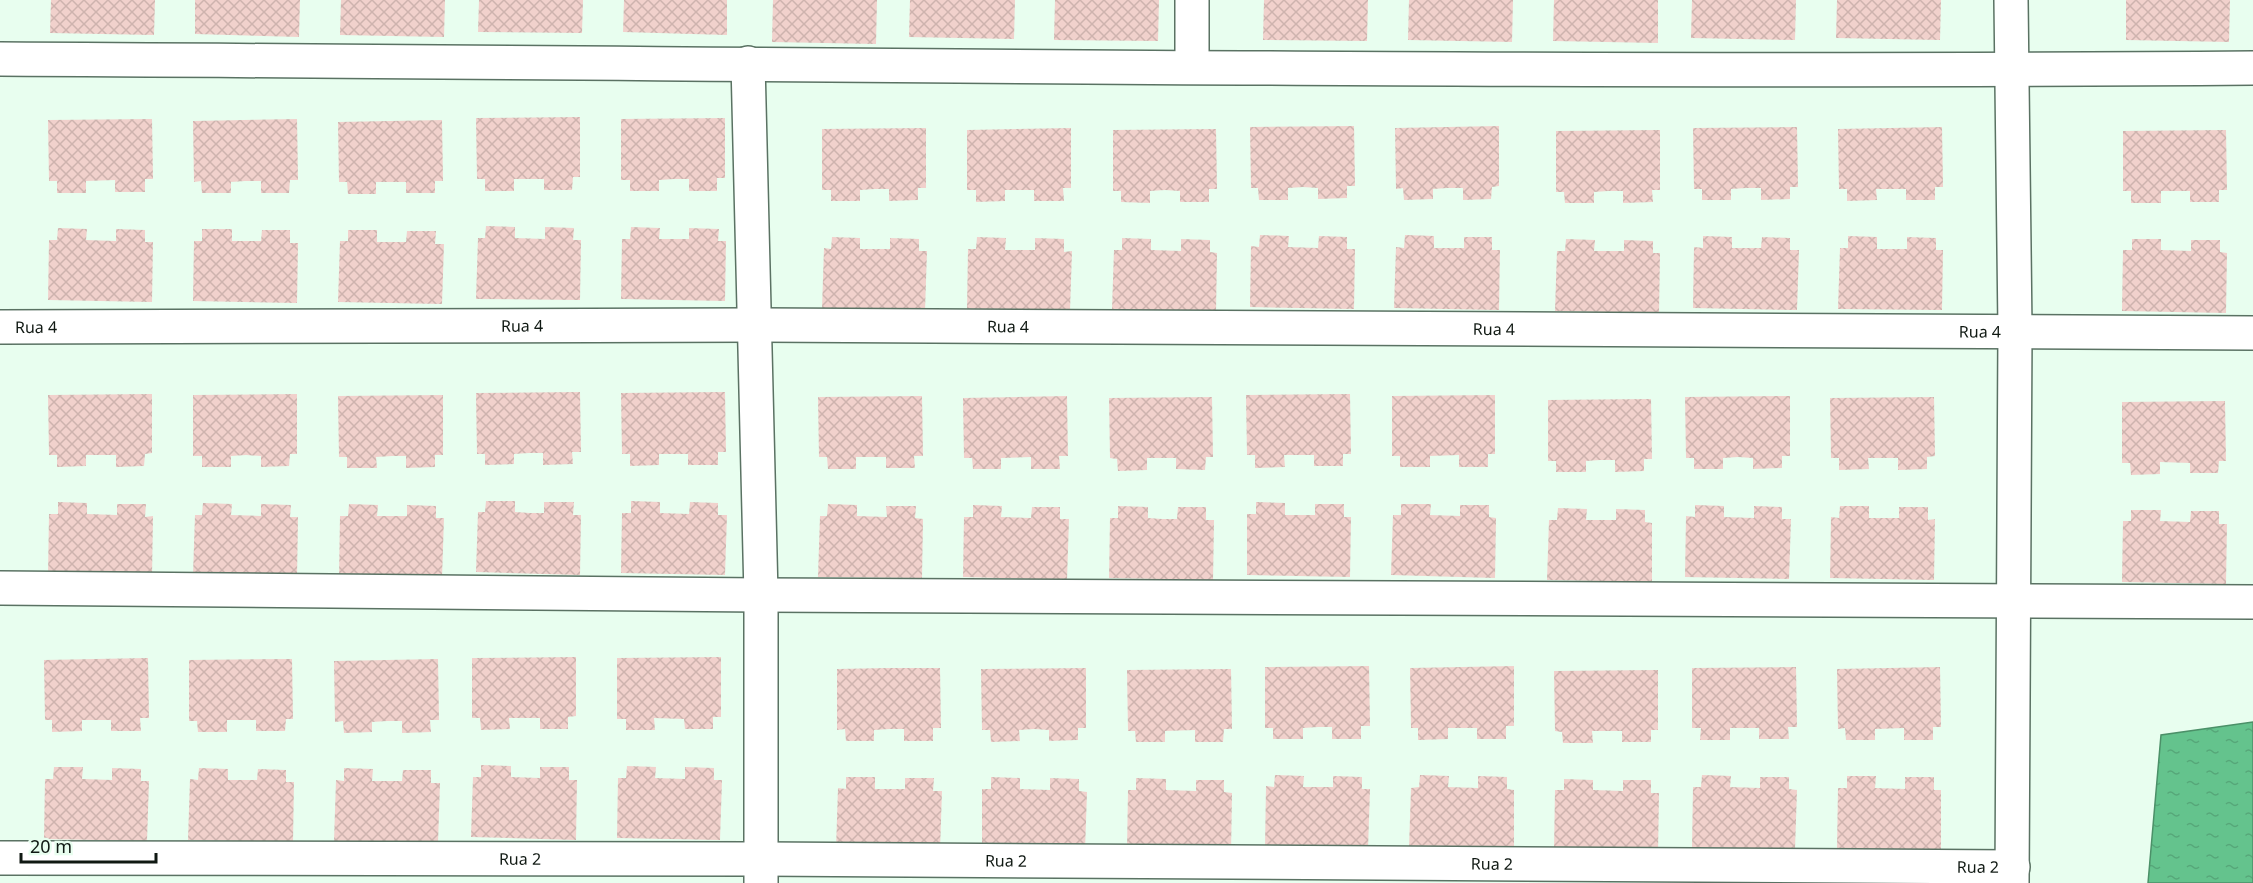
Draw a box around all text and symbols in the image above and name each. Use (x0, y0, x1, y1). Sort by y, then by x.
street label: Rua 4 (501, 315, 543, 337)
street label: Rua 4 (987, 315, 1029, 337)
street label: Rua 4 (15, 316, 57, 338)
street label: Rua 4 (1473, 318, 1515, 340)
street label: Rua 4 (1959, 320, 2001, 343)
scale bar (21, 826, 156, 864)
text: 20 m (30, 834, 72, 858)
street label: Rua 2 (499, 848, 541, 870)
street label: Rua 2 (985, 849, 1027, 872)
street label: Rua 2 (1471, 853, 1513, 875)
street label: Rua 2 (1957, 856, 1999, 878)

